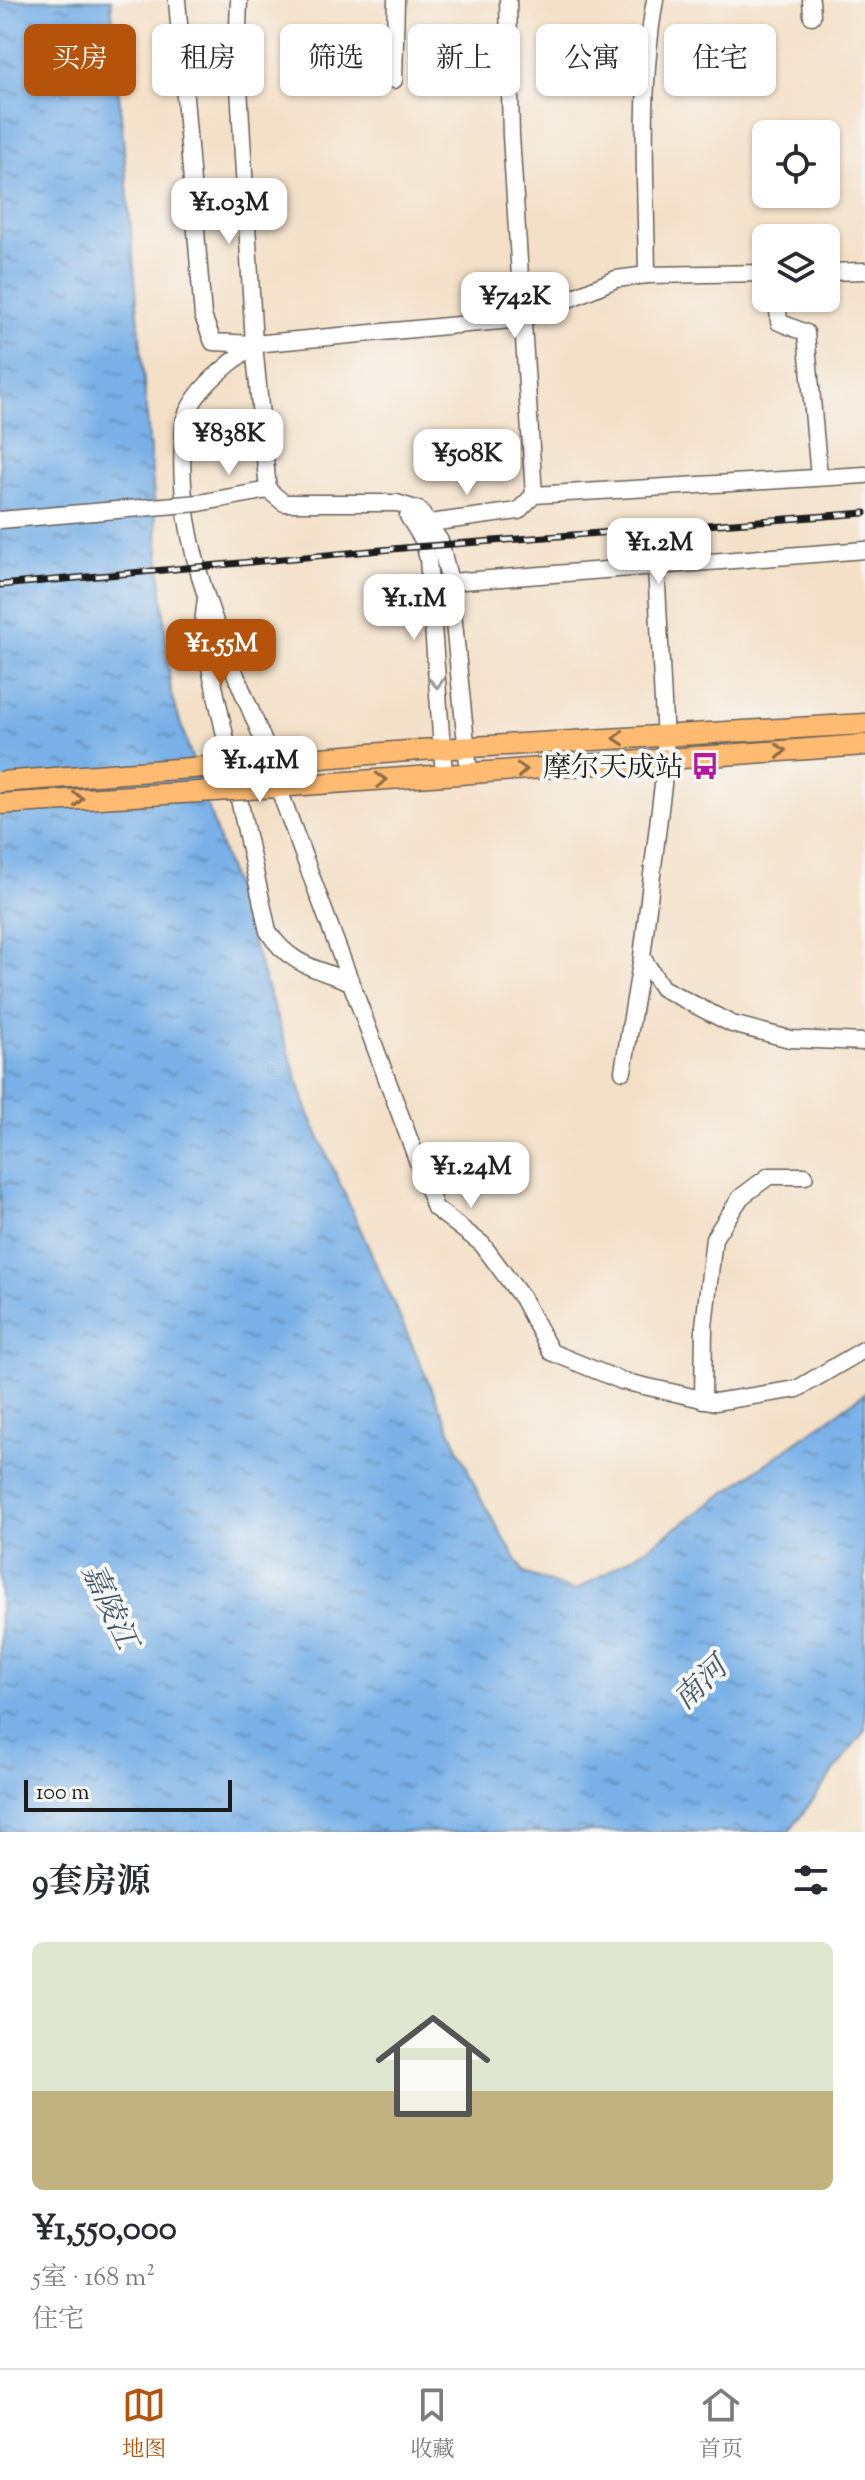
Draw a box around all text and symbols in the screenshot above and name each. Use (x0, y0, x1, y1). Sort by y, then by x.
chip: 买房 (24, 24, 136, 96)
chip: 租房 (152, 24, 264, 96)
chip: 筛选 (280, 24, 392, 96)
chip: 新上 (408, 24, 520, 96)
chip: 公寓 (536, 24, 648, 96)
chip: 住宅 (664, 24, 776, 96)
map controls (752, 120, 840, 312)
button: locate (752, 120, 840, 208)
pin: ¥1.03M (164, 178, 294, 246)
text: ¥1.03M (189, 185, 269, 222)
button: layers (752, 224, 840, 312)
pin: ¥742K (459, 272, 571, 340)
text: ¥742K (479, 279, 551, 316)
pin: ¥838K (173, 409, 285, 477)
text: ¥838K (192, 416, 266, 453)
pin: ¥508K (411, 429, 523, 497)
text: ¥508K (431, 436, 503, 473)
pin: ¥1.2M (603, 518, 715, 586)
text: ¥1.2M (625, 525, 693, 562)
pin: ¥1.1M (358, 574, 470, 642)
text: ¥1.1M (382, 581, 446, 618)
pin: ¥1.55M (156, 619, 286, 687)
text: ¥1.55M (184, 626, 258, 663)
one-way arrow (428, 677, 445, 690)
one-way arrow (612, 730, 625, 747)
pin: ¥1.41M (195, 736, 325, 804)
text: ¥1.41M (221, 743, 299, 780)
one-way arrow (775, 743, 788, 760)
place label: 摩尔天成站 (543, 749, 683, 789)
bus stop icon: 摩尔天成站 (690, 751, 720, 781)
one-way arrow (516, 762, 529, 779)
one-way arrow (375, 772, 388, 789)
one-way arrow (72, 791, 85, 808)
pin: ¥1.24M (406, 1142, 536, 1210)
text: ¥1.24M (430, 1149, 512, 1186)
water label: 嘉陵江 (69, 1557, 148, 1661)
water label: 南河 (665, 1645, 742, 1721)
scale bar (24, 1776, 232, 1812)
text: 100 m (36, 1778, 89, 1810)
icon: filters (789, 1858, 833, 1902)
text: 9套房源 (32, 1859, 151, 1908)
icon: home (361, 1994, 505, 2138)
text: ¥1,550,000 (32, 2206, 177, 2255)
text: 5室 · 168 m² (32, 2260, 155, 2297)
text: 住宅 (32, 2302, 84, 2339)
tab: 地图 (122, 2383, 166, 2467)
tab: 收藏 (410, 2383, 455, 2467)
tab: 首页 (699, 2383, 743, 2467)

